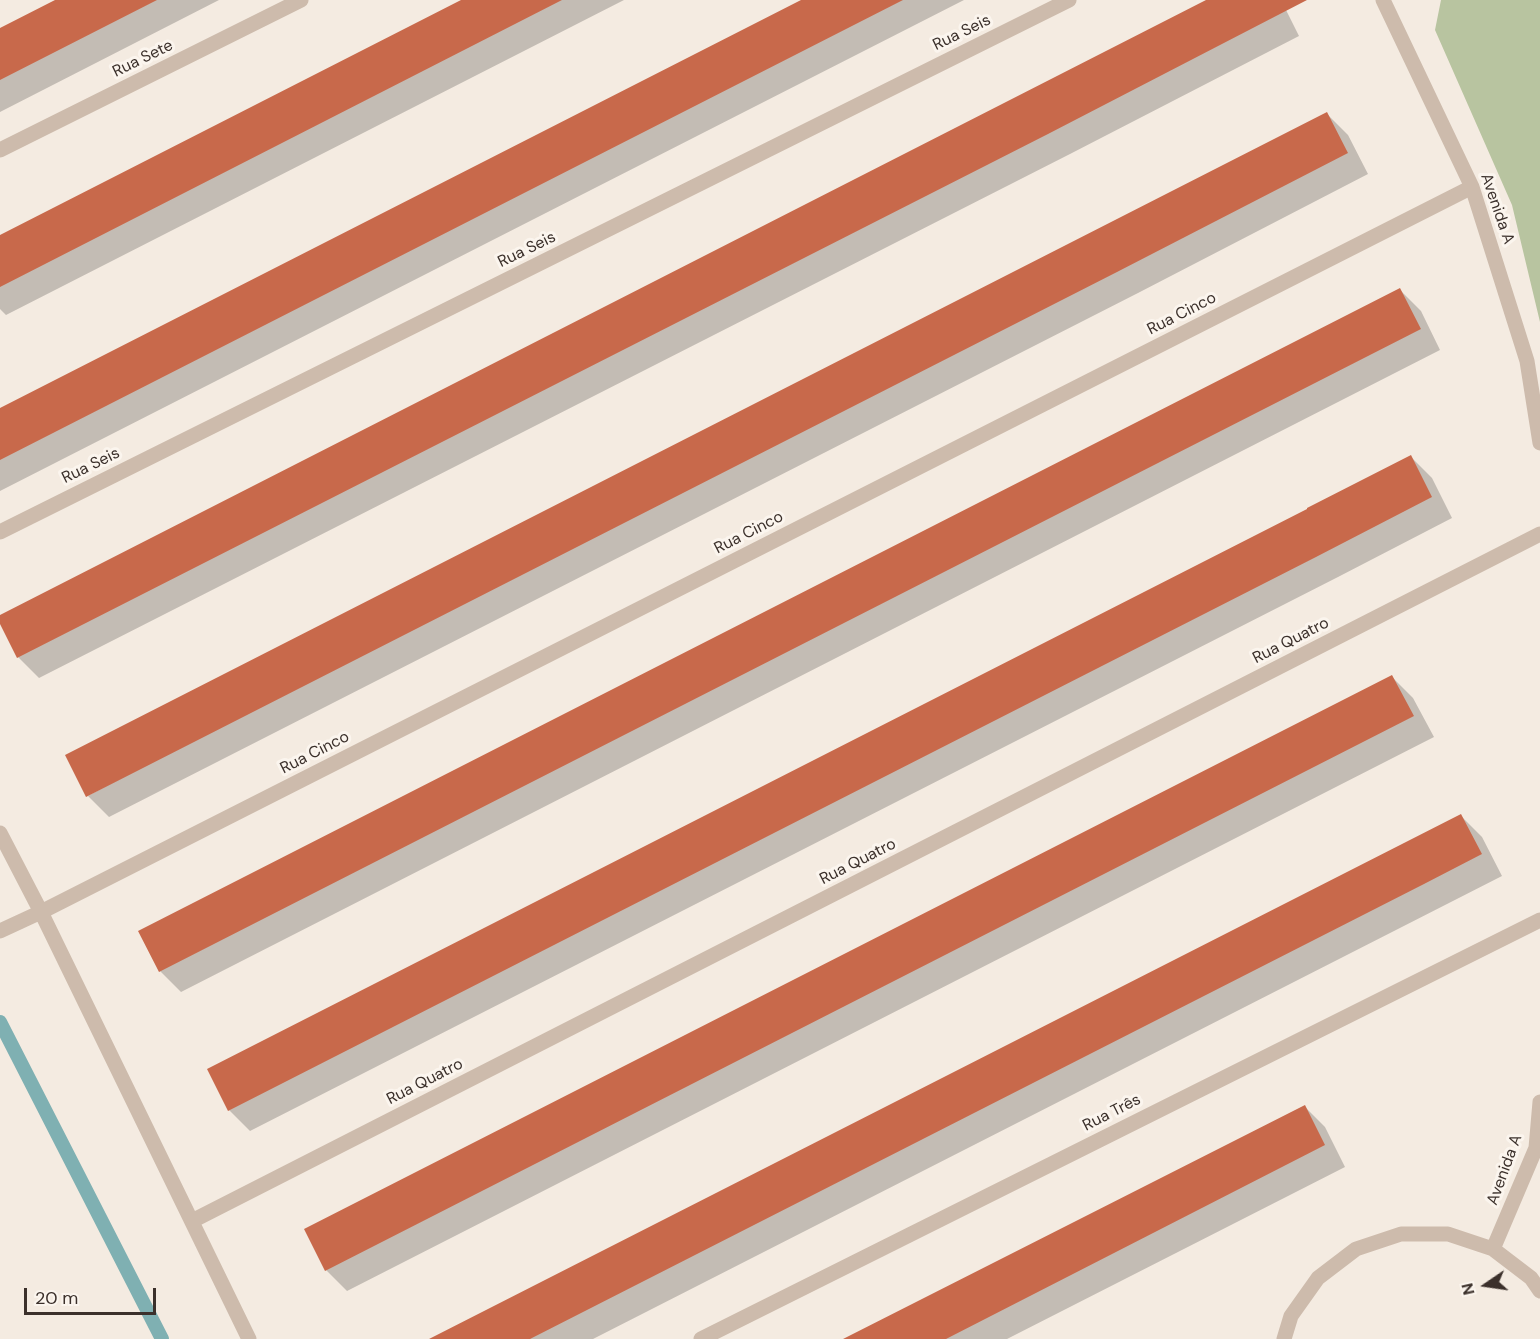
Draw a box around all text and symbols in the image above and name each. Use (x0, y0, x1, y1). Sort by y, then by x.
street label: Rua Seis (930, 11, 994, 55)
street label: Rua Sete (110, 36, 176, 82)
street label: Avenida A (1476, 171, 1518, 247)
street label: Rua Seis (495, 228, 559, 272)
street label: Rua Cinco (1144, 288, 1220, 340)
street label: Rua Seis (59, 444, 123, 488)
street label: Rua Cinco (711, 507, 787, 559)
street label: Rua Quatro (1250, 614, 1332, 668)
street label: Rua Cinco (277, 727, 353, 779)
street label: Rua Quatro (817, 835, 899, 889)
street label: Rua Quatro (384, 1055, 466, 1109)
street label: Rua Três (1080, 1090, 1144, 1136)
street label: Avenida A (1483, 1132, 1527, 1208)
north arrow (1456, 1255, 1516, 1315)
scale bar (27, 1276, 159, 1314)
text: N (1456, 1281, 1480, 1297)
text: 20 m (35, 1286, 78, 1310)

